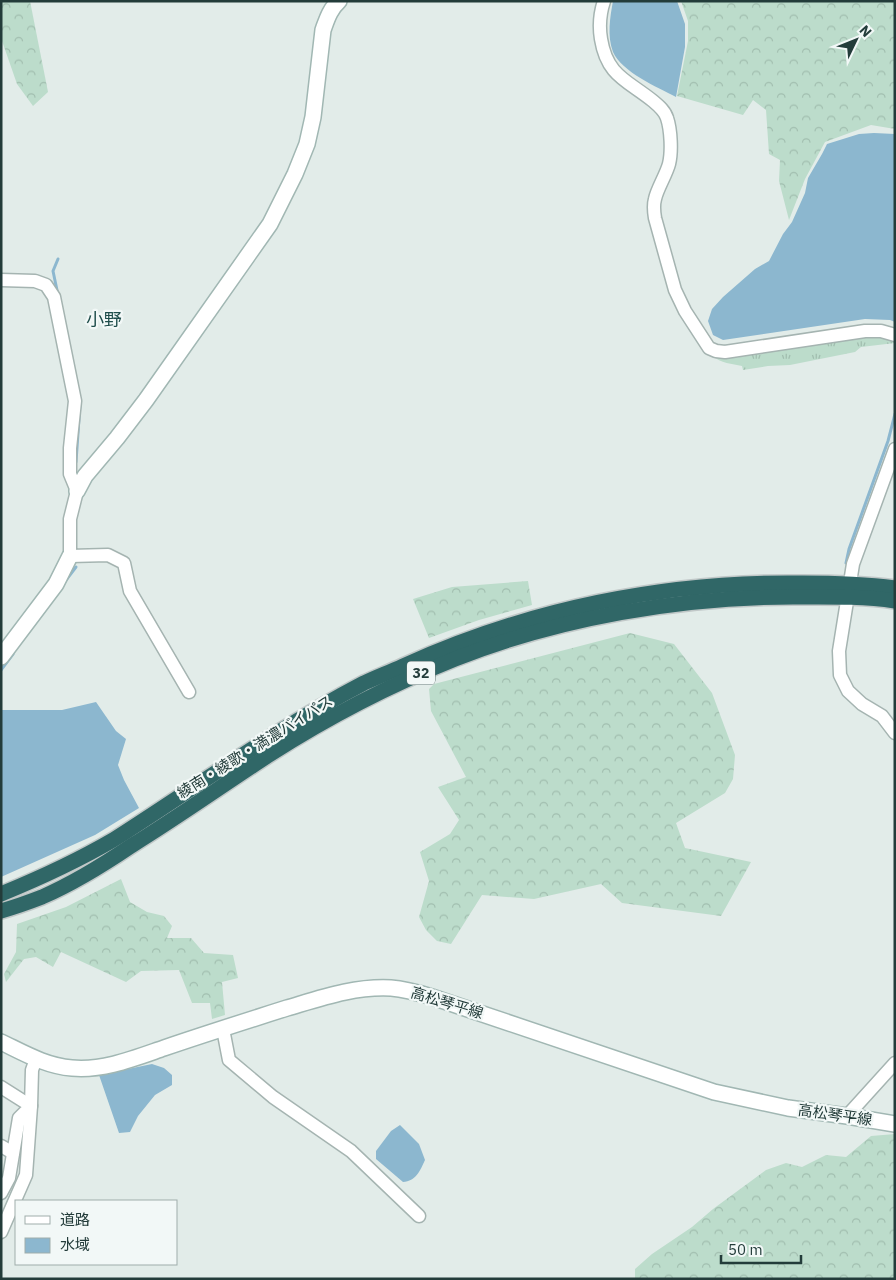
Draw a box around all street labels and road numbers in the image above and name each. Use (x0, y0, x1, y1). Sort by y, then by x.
road number: 32 (407, 661, 435, 684)
street label: 綾南・綾歌・満濃バイパス (174, 691, 336, 802)
street label: 高松琴平線 (408, 982, 486, 1023)
street label: 高松琴平線 (797, 1100, 874, 1129)

